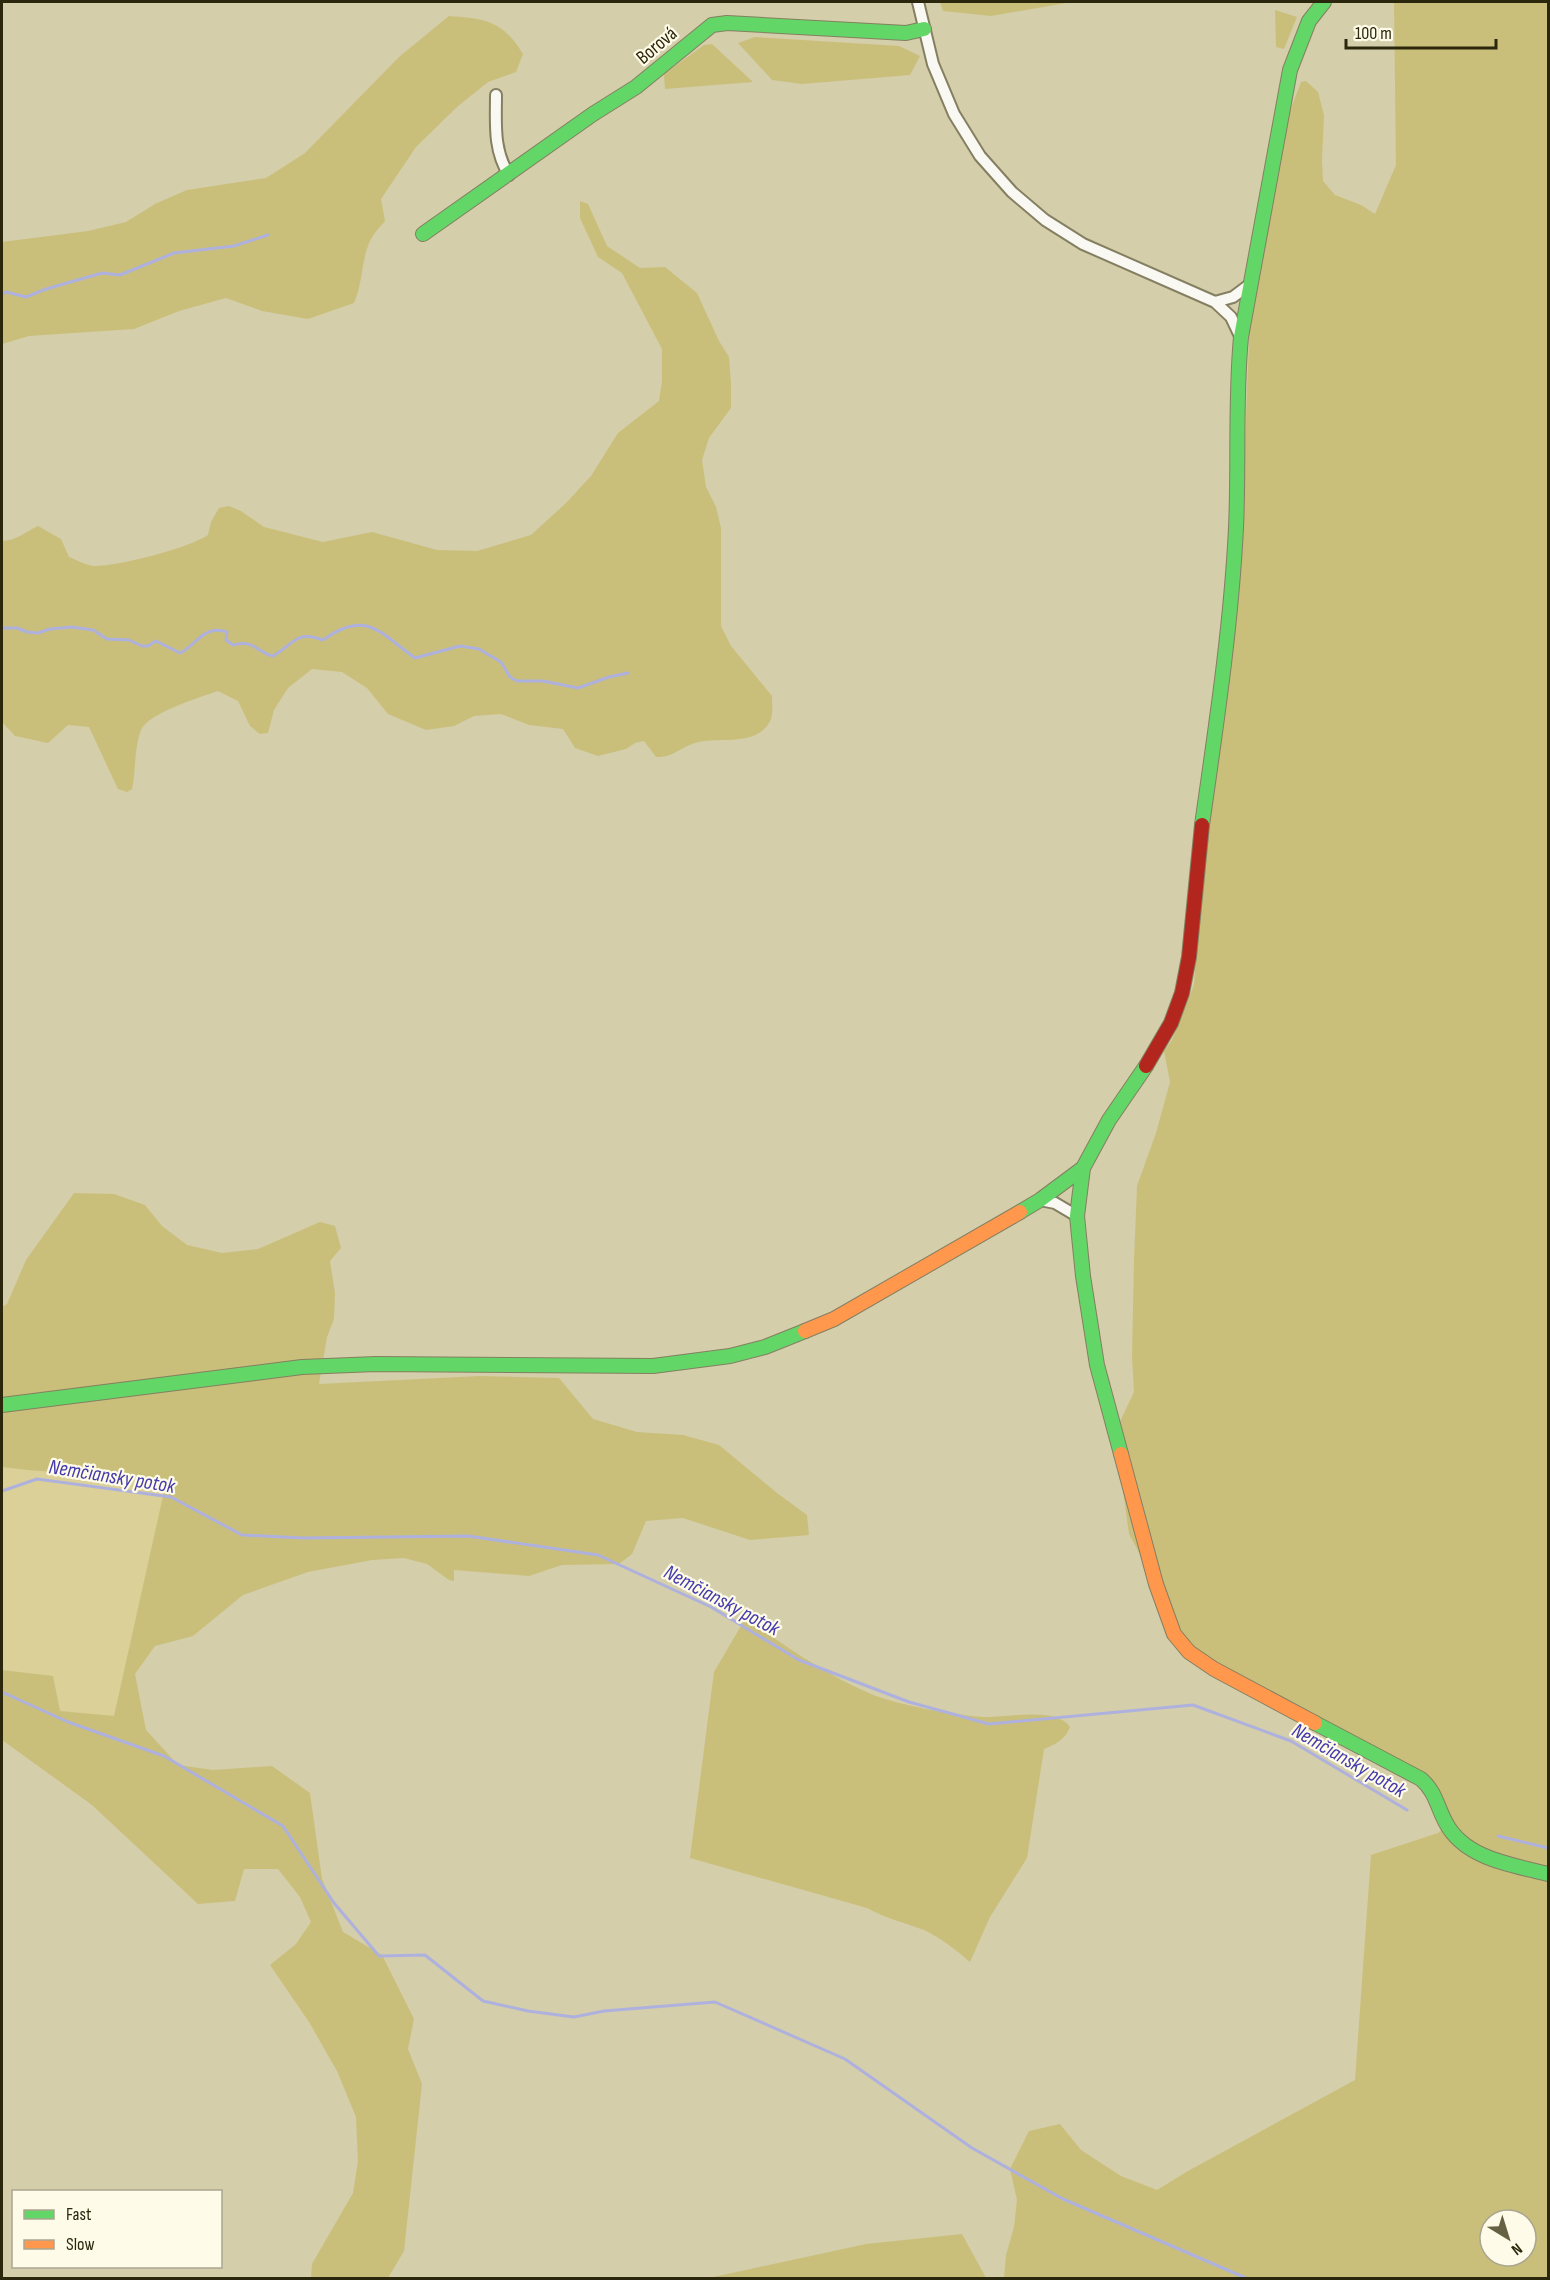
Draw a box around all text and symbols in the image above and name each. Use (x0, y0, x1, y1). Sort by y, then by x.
scale bar (1346, 12, 1496, 50)
street label: Borová (631, 22, 682, 70)
text: 100 m (1355, 23, 1392, 44)
water label: Nemčiansky potok (47, 1454, 178, 1499)
water label: Nemčiansky potok (660, 1560, 785, 1642)
water label: Nemčiansky potok (1287, 1718, 1411, 1804)
legend (12, 2190, 222, 2268)
text: Fast (66, 2204, 92, 2225)
north arrow (1478, 2208, 1538, 2268)
text: Slow (66, 2234, 95, 2255)
text: N (1507, 2239, 1526, 2259)

